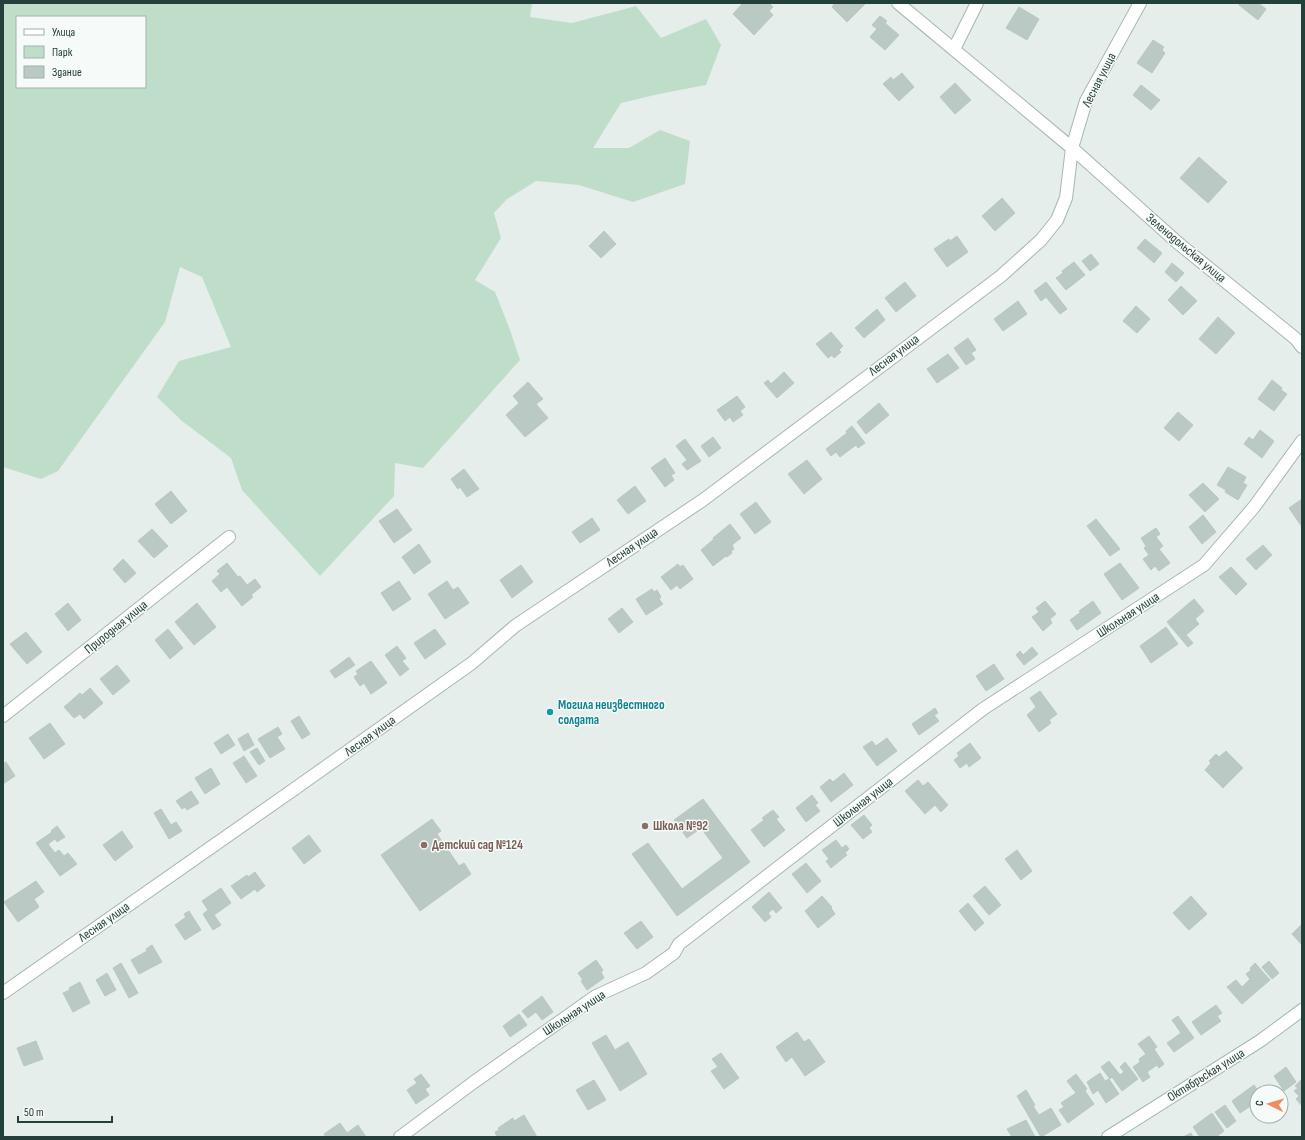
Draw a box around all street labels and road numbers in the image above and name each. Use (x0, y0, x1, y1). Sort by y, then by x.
street label: Лесная улица (1078, 50, 1120, 111)
street label: Зеленодольская улица (1143, 210, 1229, 286)
street label: Лесная улица (865, 331, 922, 380)
street label: Лесная улица (602, 524, 661, 571)
street label: Школьная улица (1094, 589, 1162, 641)
street label: Природная улица (81, 597, 151, 657)
street label: Лесная улица (341, 712, 399, 760)
street label: Школьная улица (830, 774, 896, 830)
street label: Лесная улица (74, 899, 133, 946)
street label: Школьная улица (540, 987, 608, 1039)
street label: Октябрьская улица (1164, 1045, 1248, 1105)

